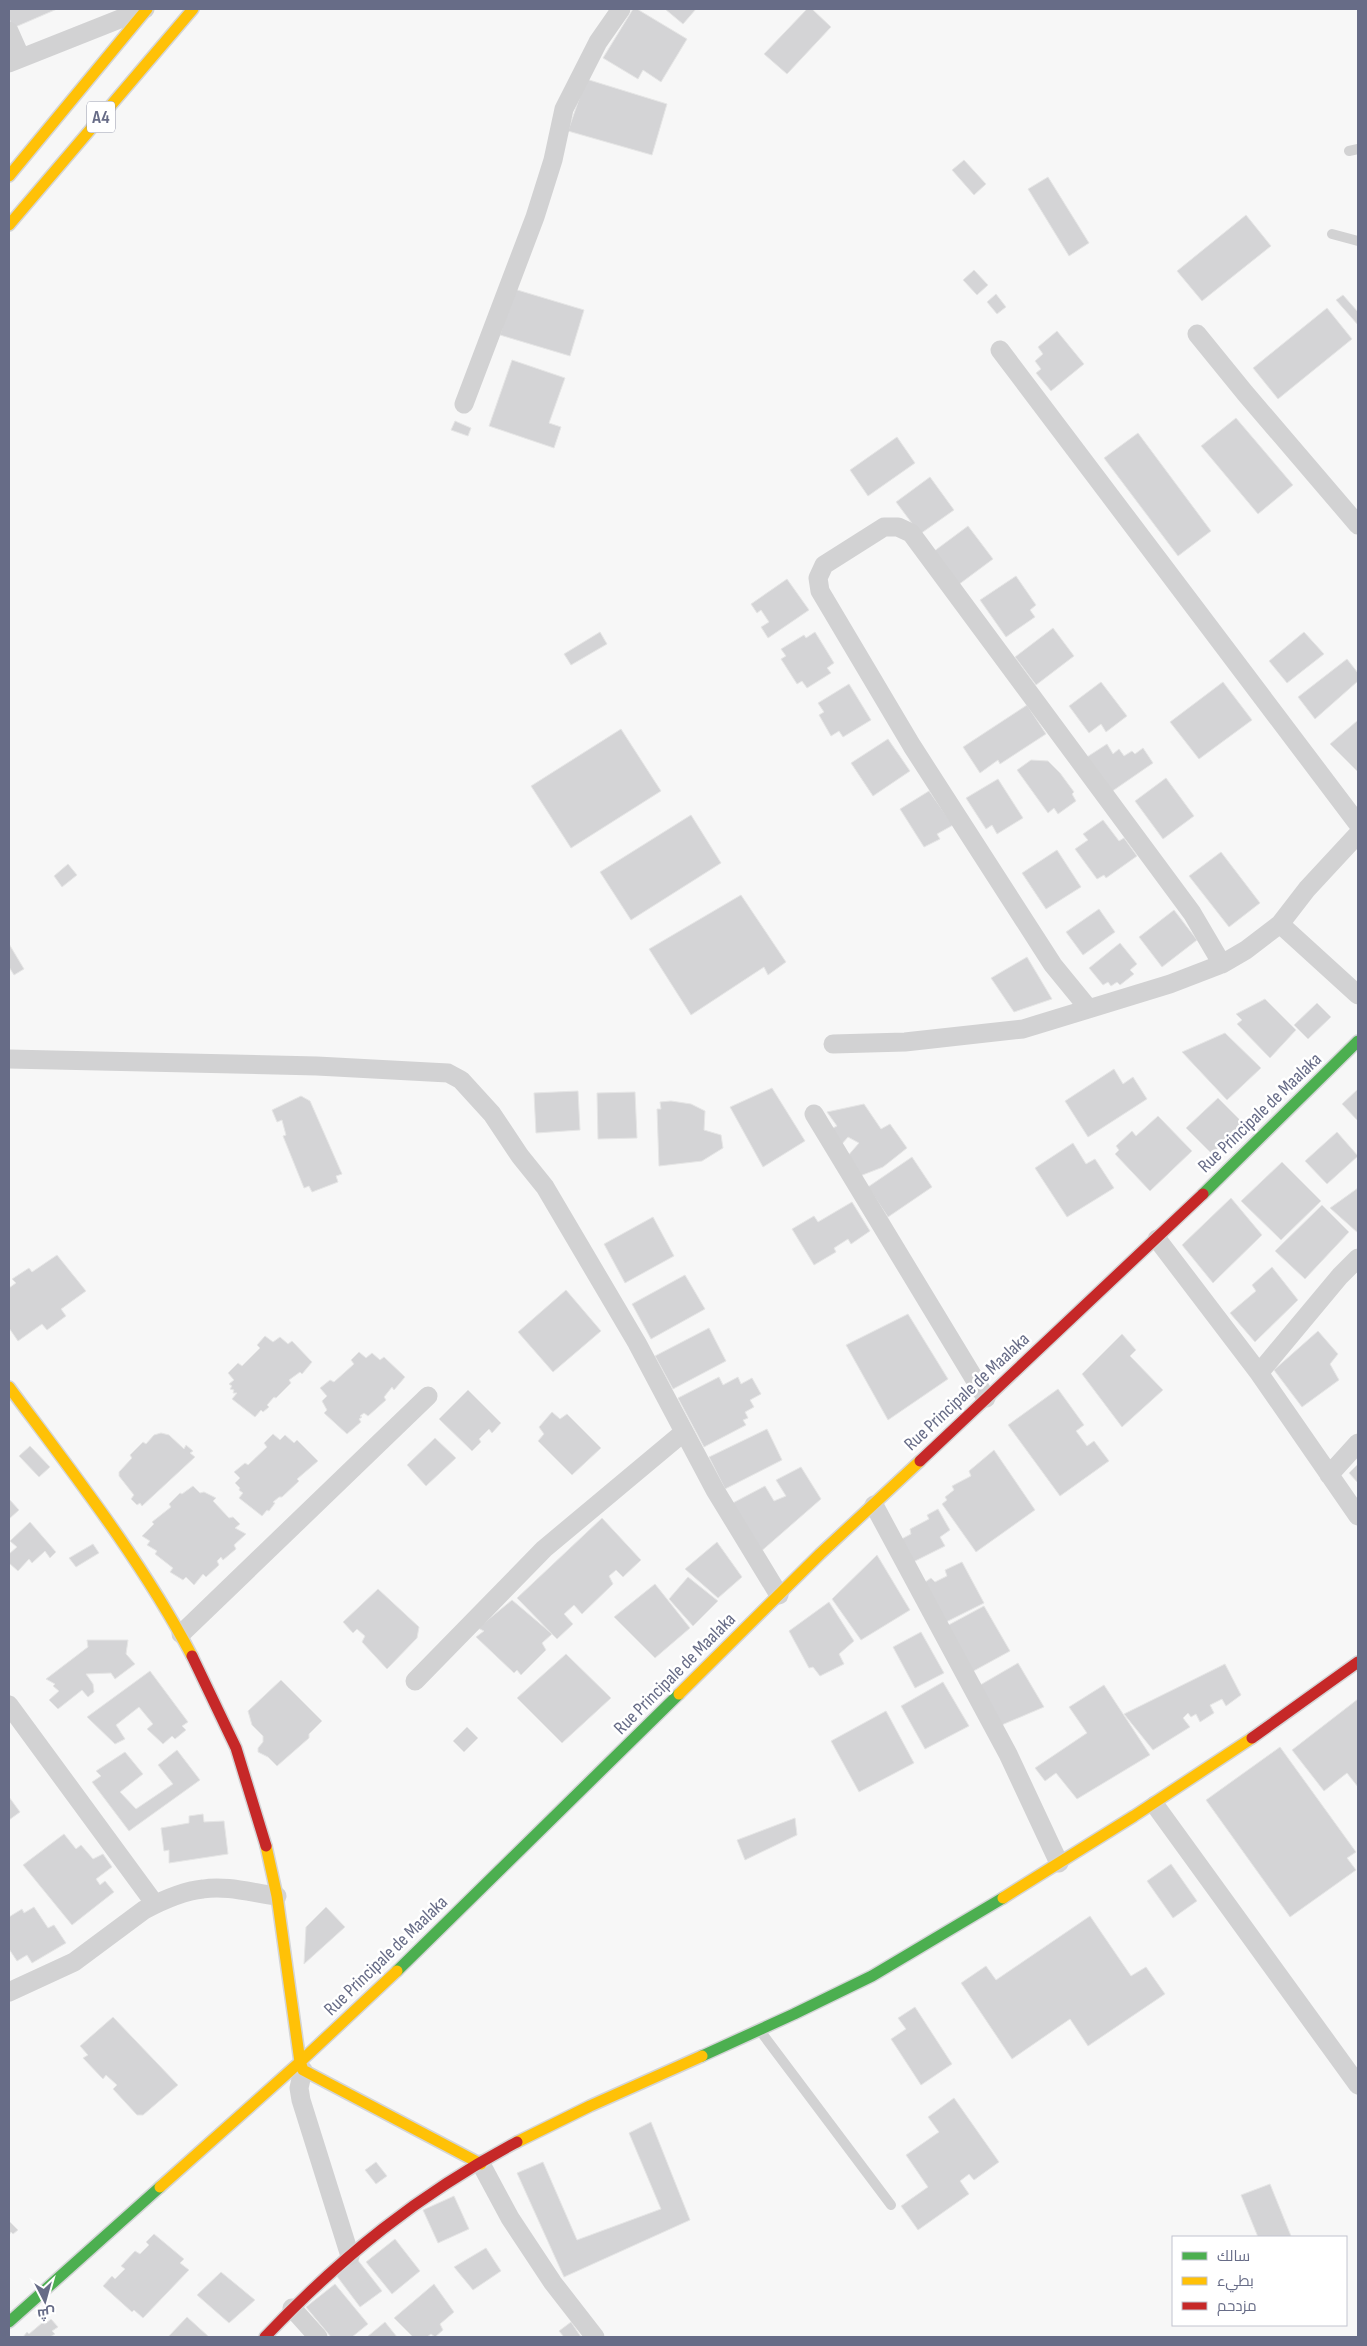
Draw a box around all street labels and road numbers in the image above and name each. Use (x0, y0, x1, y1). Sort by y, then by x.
road number: A4 (87, 101, 115, 132)
street label: Rue Principale de Maalaka (1193, 1048, 1327, 1178)
street label: Rue Principale de Maalaka (900, 1328, 1034, 1456)
street label: Rue Principale de Maalaka (609, 1608, 741, 1740)
street label: Rue Principale de Maalaka (319, 1891, 453, 2021)

